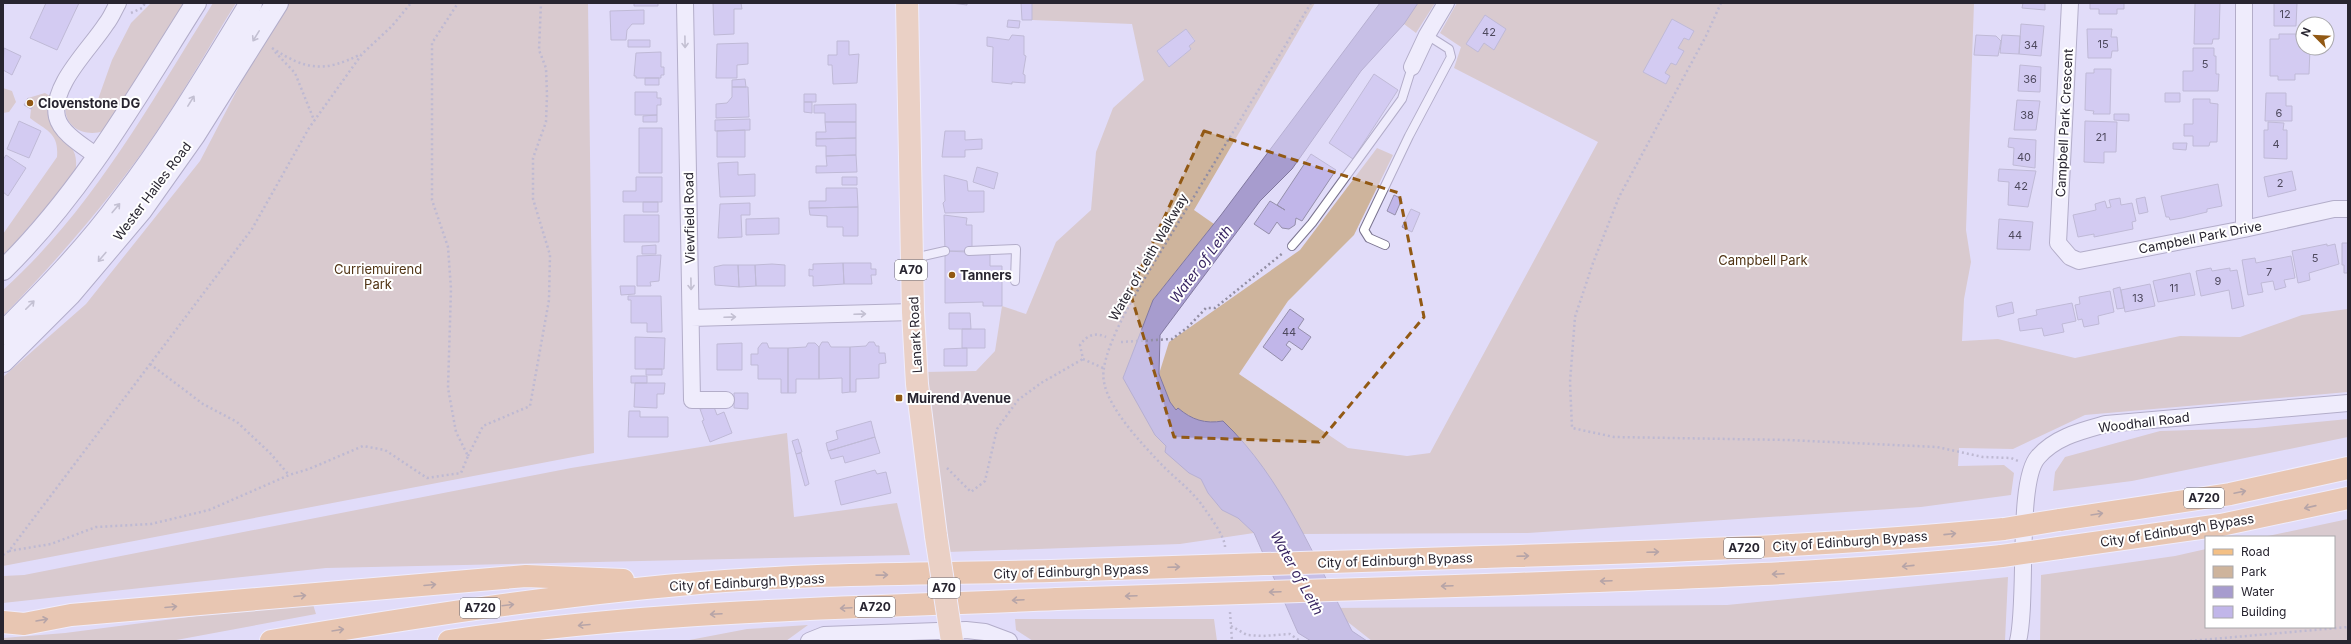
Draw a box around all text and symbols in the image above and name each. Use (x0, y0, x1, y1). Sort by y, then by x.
house number: 12 (2279, 7, 2291, 21)
north arrow (2295, 16, 2335, 56)
house number: 42 (1482, 25, 1496, 39)
text: N (2298, 25, 2314, 39)
one-way arrow (251, 30, 259, 42)
one-way arrow (682, 35, 689, 48)
house number: 15 (2097, 37, 2109, 51)
house number: 34 (2024, 38, 2038, 52)
street label: Campbell Park Crescent (2052, 48, 2076, 198)
house number: 5 (2202, 57, 2209, 71)
house number: 36 (2023, 72, 2037, 86)
place label: Clovenstone DG (38, 95, 140, 111)
one-way arrow (187, 95, 195, 107)
marker: Clovenstone DG (25, 98, 35, 108)
house number: 6 (2276, 106, 2283, 120)
house number: 38 (2020, 108, 2034, 122)
house number: 21 (2095, 130, 2107, 144)
house number: 4 (2272, 137, 2280, 151)
street label: Wester Hailes Road (110, 138, 194, 244)
house number: 40 (2017, 150, 2031, 164)
street label: Viewfield Road (680, 172, 698, 264)
house number: 2 (2277, 176, 2283, 190)
house number: 42 (2014, 179, 2028, 193)
street label: Water of Leith Walkway (1105, 190, 1191, 324)
one-way arrow (112, 202, 121, 213)
street label: Campbell Park Drive (2137, 217, 2263, 257)
water label: Water of Leith (1166, 221, 1235, 306)
house number: 44 (2008, 228, 2022, 242)
house number: 5 (2312, 251, 2319, 265)
one-way arrow (97, 252, 106, 262)
park label: Campbell Park (1718, 252, 1808, 268)
road number: A70 (895, 260, 927, 280)
park label: Curriemuirend Park (334, 261, 422, 292)
house number: 7 (2266, 265, 2272, 279)
place label: Tanners (960, 267, 1012, 283)
marker: Tanners (947, 270, 957, 280)
house number: 9 (2215, 274, 2222, 288)
one-way arrow (687, 277, 695, 290)
house number: 11 (2170, 281, 2178, 295)
house number: 13 (2132, 291, 2144, 305)
street label: Lanark Road (905, 296, 925, 374)
one-way arrow (25, 300, 35, 310)
one-way arrow (853, 310, 866, 317)
one-way arrow (723, 313, 736, 321)
house number: 44 (1282, 325, 1296, 339)
place label: Muirend Avenue (907, 390, 1011, 406)
marker: Muirend Avenue (894, 393, 904, 403)
street label: Woodhall Road (2097, 408, 2191, 436)
one-way arrow (2233, 487, 2246, 495)
road number: A720 (2184, 488, 2224, 508)
one-way arrow (2304, 503, 2317, 511)
one-way arrow (2091, 510, 2104, 518)
street label: City of Edinburgh Bypass (2099, 510, 2255, 550)
water label: Water of Leith (1267, 528, 1327, 618)
street label: City of Edinburgh Bypass (1772, 528, 1928, 554)
one-way arrow (1943, 531, 1956, 538)
legend (2205, 536, 2335, 628)
road number: A720 (1724, 538, 1764, 558)
text: Road (2241, 544, 2270, 559)
one-way arrow (1646, 548, 1659, 556)
street label: City of Edinburgh Bypass (1317, 549, 1473, 571)
one-way arrow (1516, 552, 1529, 560)
street label: City of Edinburgh Bypass (993, 560, 1149, 582)
one-way arrow (1902, 562, 1915, 570)
one-way arrow (1167, 564, 1180, 571)
text: Park (2241, 564, 2267, 579)
street label: City of Edinburgh Bypass (669, 570, 825, 594)
one-way arrow (1772, 570, 1785, 578)
one-way arrow (875, 572, 888, 579)
one-way arrow (1600, 577, 1613, 585)
road number: A70 (928, 578, 960, 598)
one-way arrow (423, 581, 436, 588)
one-way arrow (1441, 583, 1454, 590)
text: Water (2241, 584, 2275, 599)
one-way arrow (1269, 588, 1282, 596)
one-way arrow (293, 592, 306, 599)
one-way arrow (1125, 593, 1138, 600)
road number: A720 (855, 597, 895, 617)
one-way arrow (1012, 597, 1025, 604)
road number: A720 (460, 598, 500, 618)
one-way arrow (501, 601, 514, 609)
one-way arrow (164, 603, 177, 610)
one-way arrow (840, 604, 853, 612)
text: Building (2241, 604, 2286, 619)
one-way arrow (710, 610, 723, 618)
one-way arrow (35, 616, 48, 624)
one-way arrow (578, 622, 591, 629)
one-way arrow (331, 626, 344, 634)

